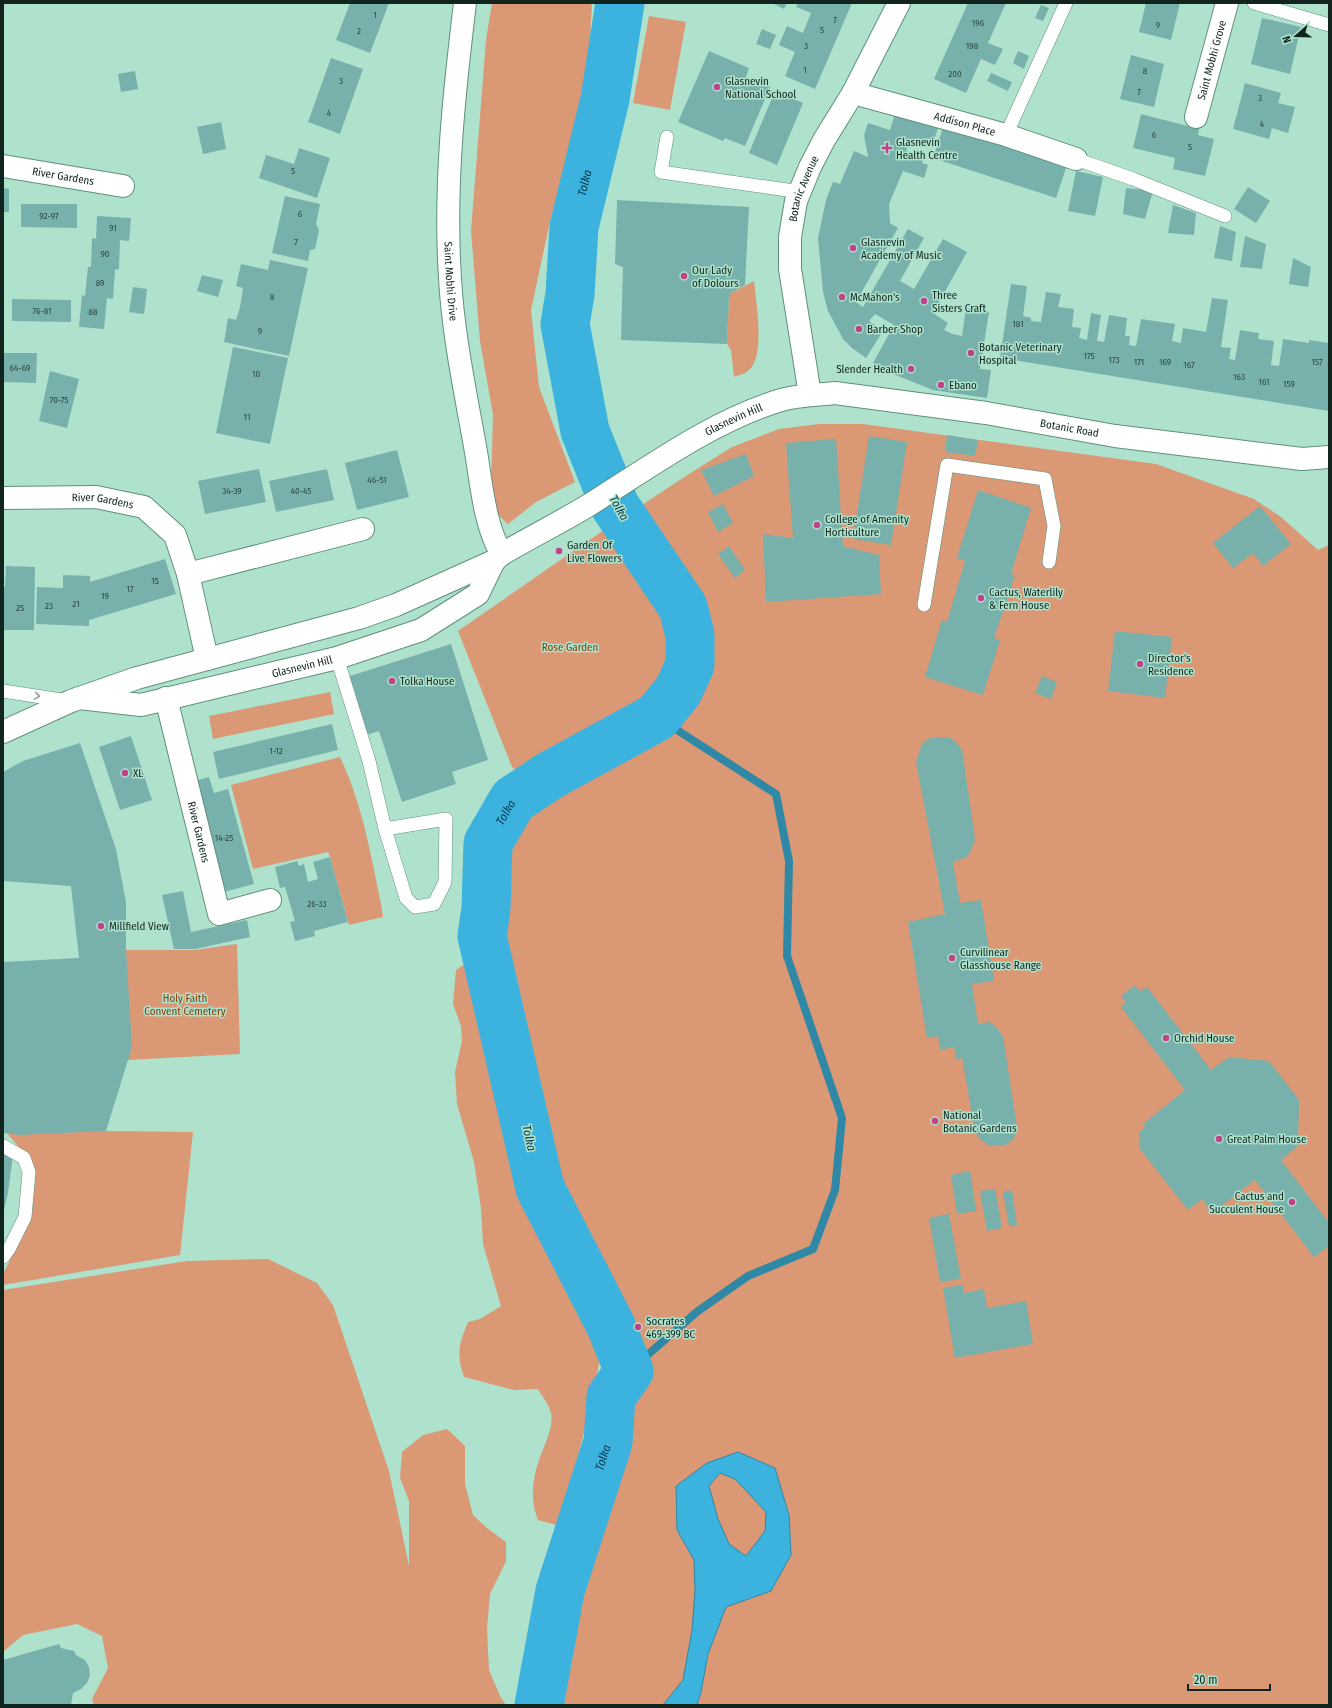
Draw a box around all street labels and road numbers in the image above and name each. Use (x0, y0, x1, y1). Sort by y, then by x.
street label: Saint Mobhi Grove (1195, 19, 1229, 102)
street label: Addison Place (933, 110, 997, 139)
street label: Botanic Avenue (787, 154, 822, 223)
street label: River Gardens (31, 165, 95, 188)
street label: Saint Mobhi Drive (441, 241, 460, 322)
street label: Glasnevin Hill (703, 401, 764, 439)
street label: Botanic Road (1039, 417, 1100, 440)
street label: River Gardens (72, 491, 135, 512)
street label: Glasnevin Hill (271, 653, 334, 680)
street label: River Gardens (185, 800, 212, 864)

